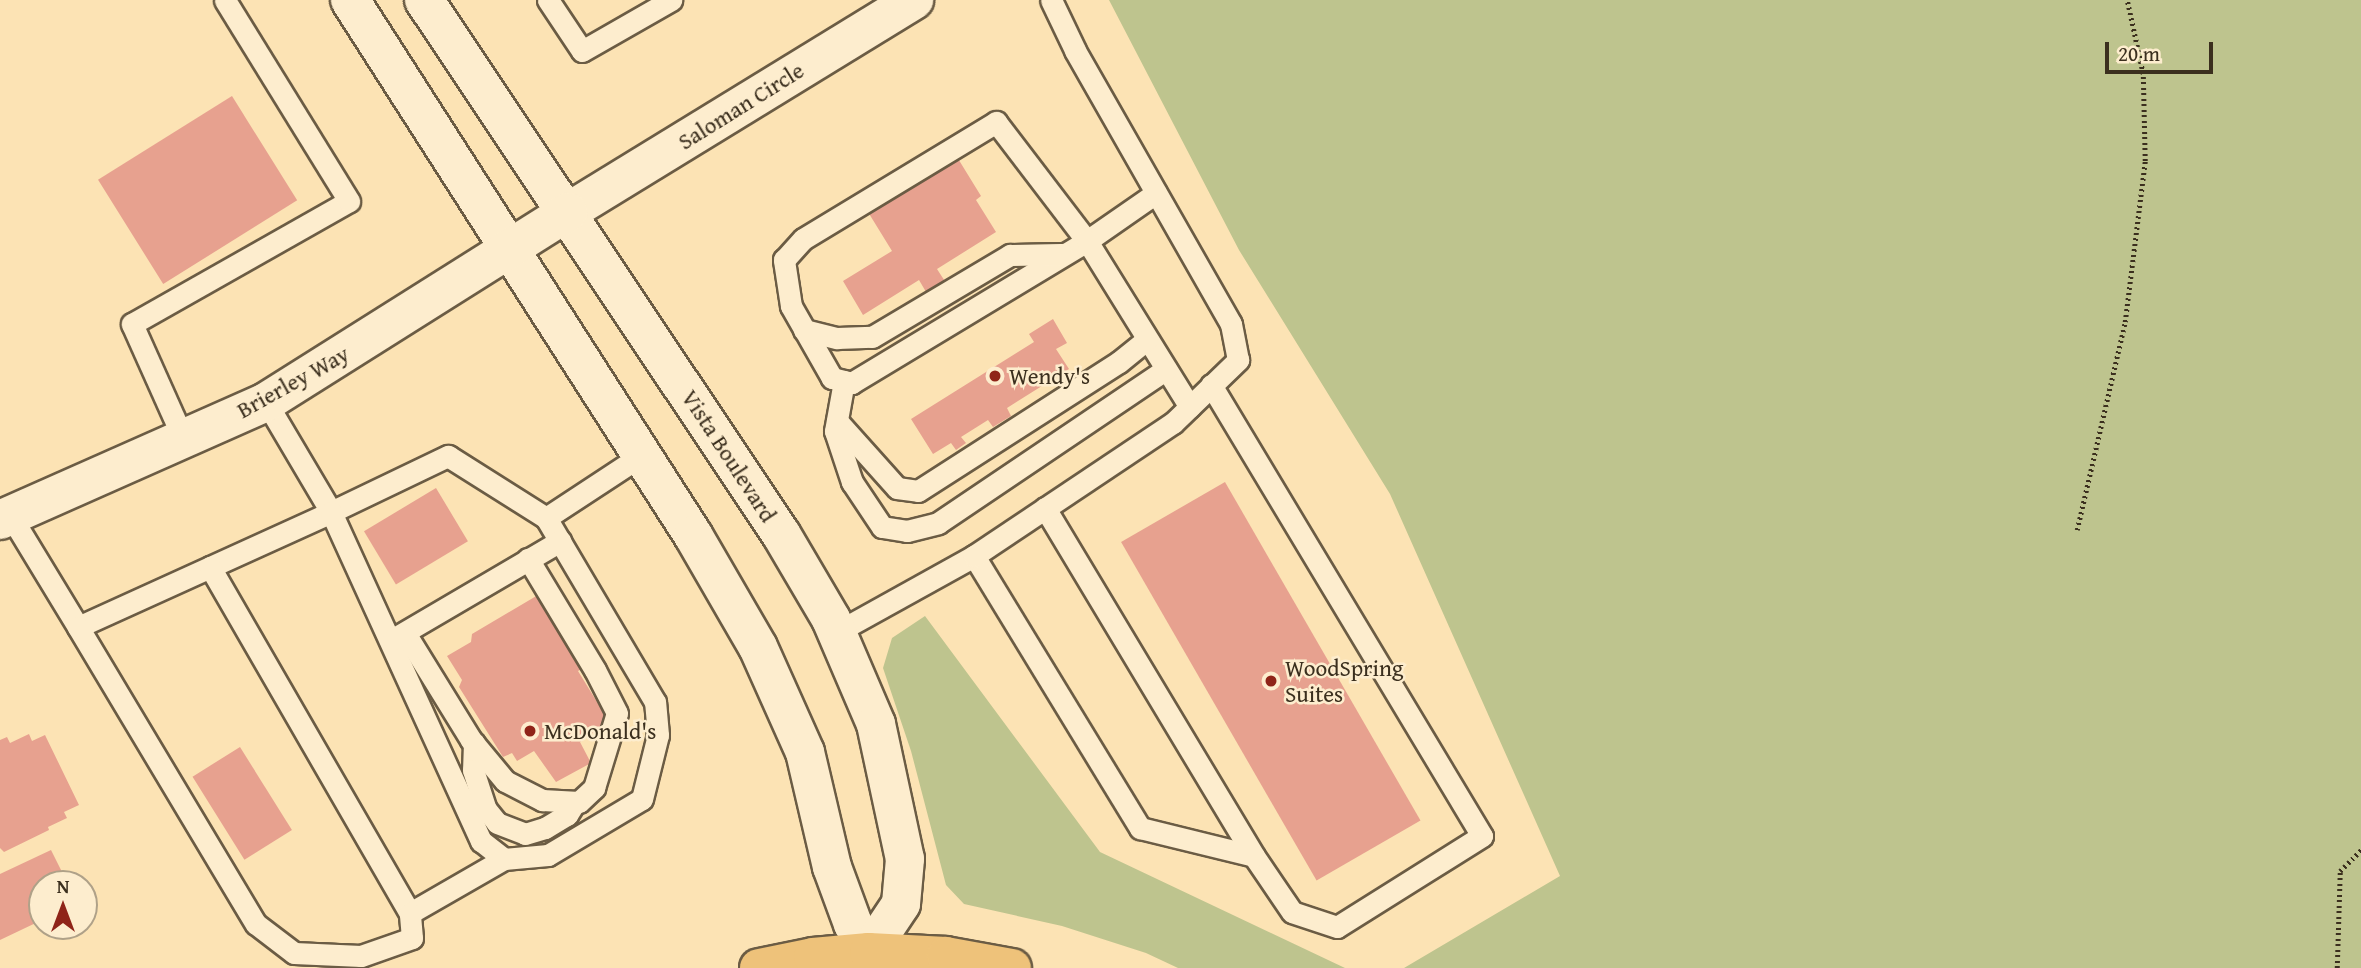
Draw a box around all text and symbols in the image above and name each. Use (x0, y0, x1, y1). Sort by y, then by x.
scale bar (2109, 28, 2218, 72)
text: 20 m (2118, 38, 2160, 69)
street label: Saloman Circle (673, 56, 809, 156)
street label: Brierley Way (232, 340, 354, 424)
place label: Wendy's (1009, 362, 1090, 390)
marker: Wendy's (987, 368, 1003, 384)
street label: Vista Boulevard (676, 385, 782, 527)
place label: WoodSpring Suites (1285, 654, 1403, 708)
marker: WoodSpring Suites (1263, 673, 1279, 689)
place label: McDonald's (544, 717, 656, 745)
marker: McDonald's (522, 723, 538, 739)
north arrow (28, 870, 98, 940)
text: N (57, 872, 69, 900)

